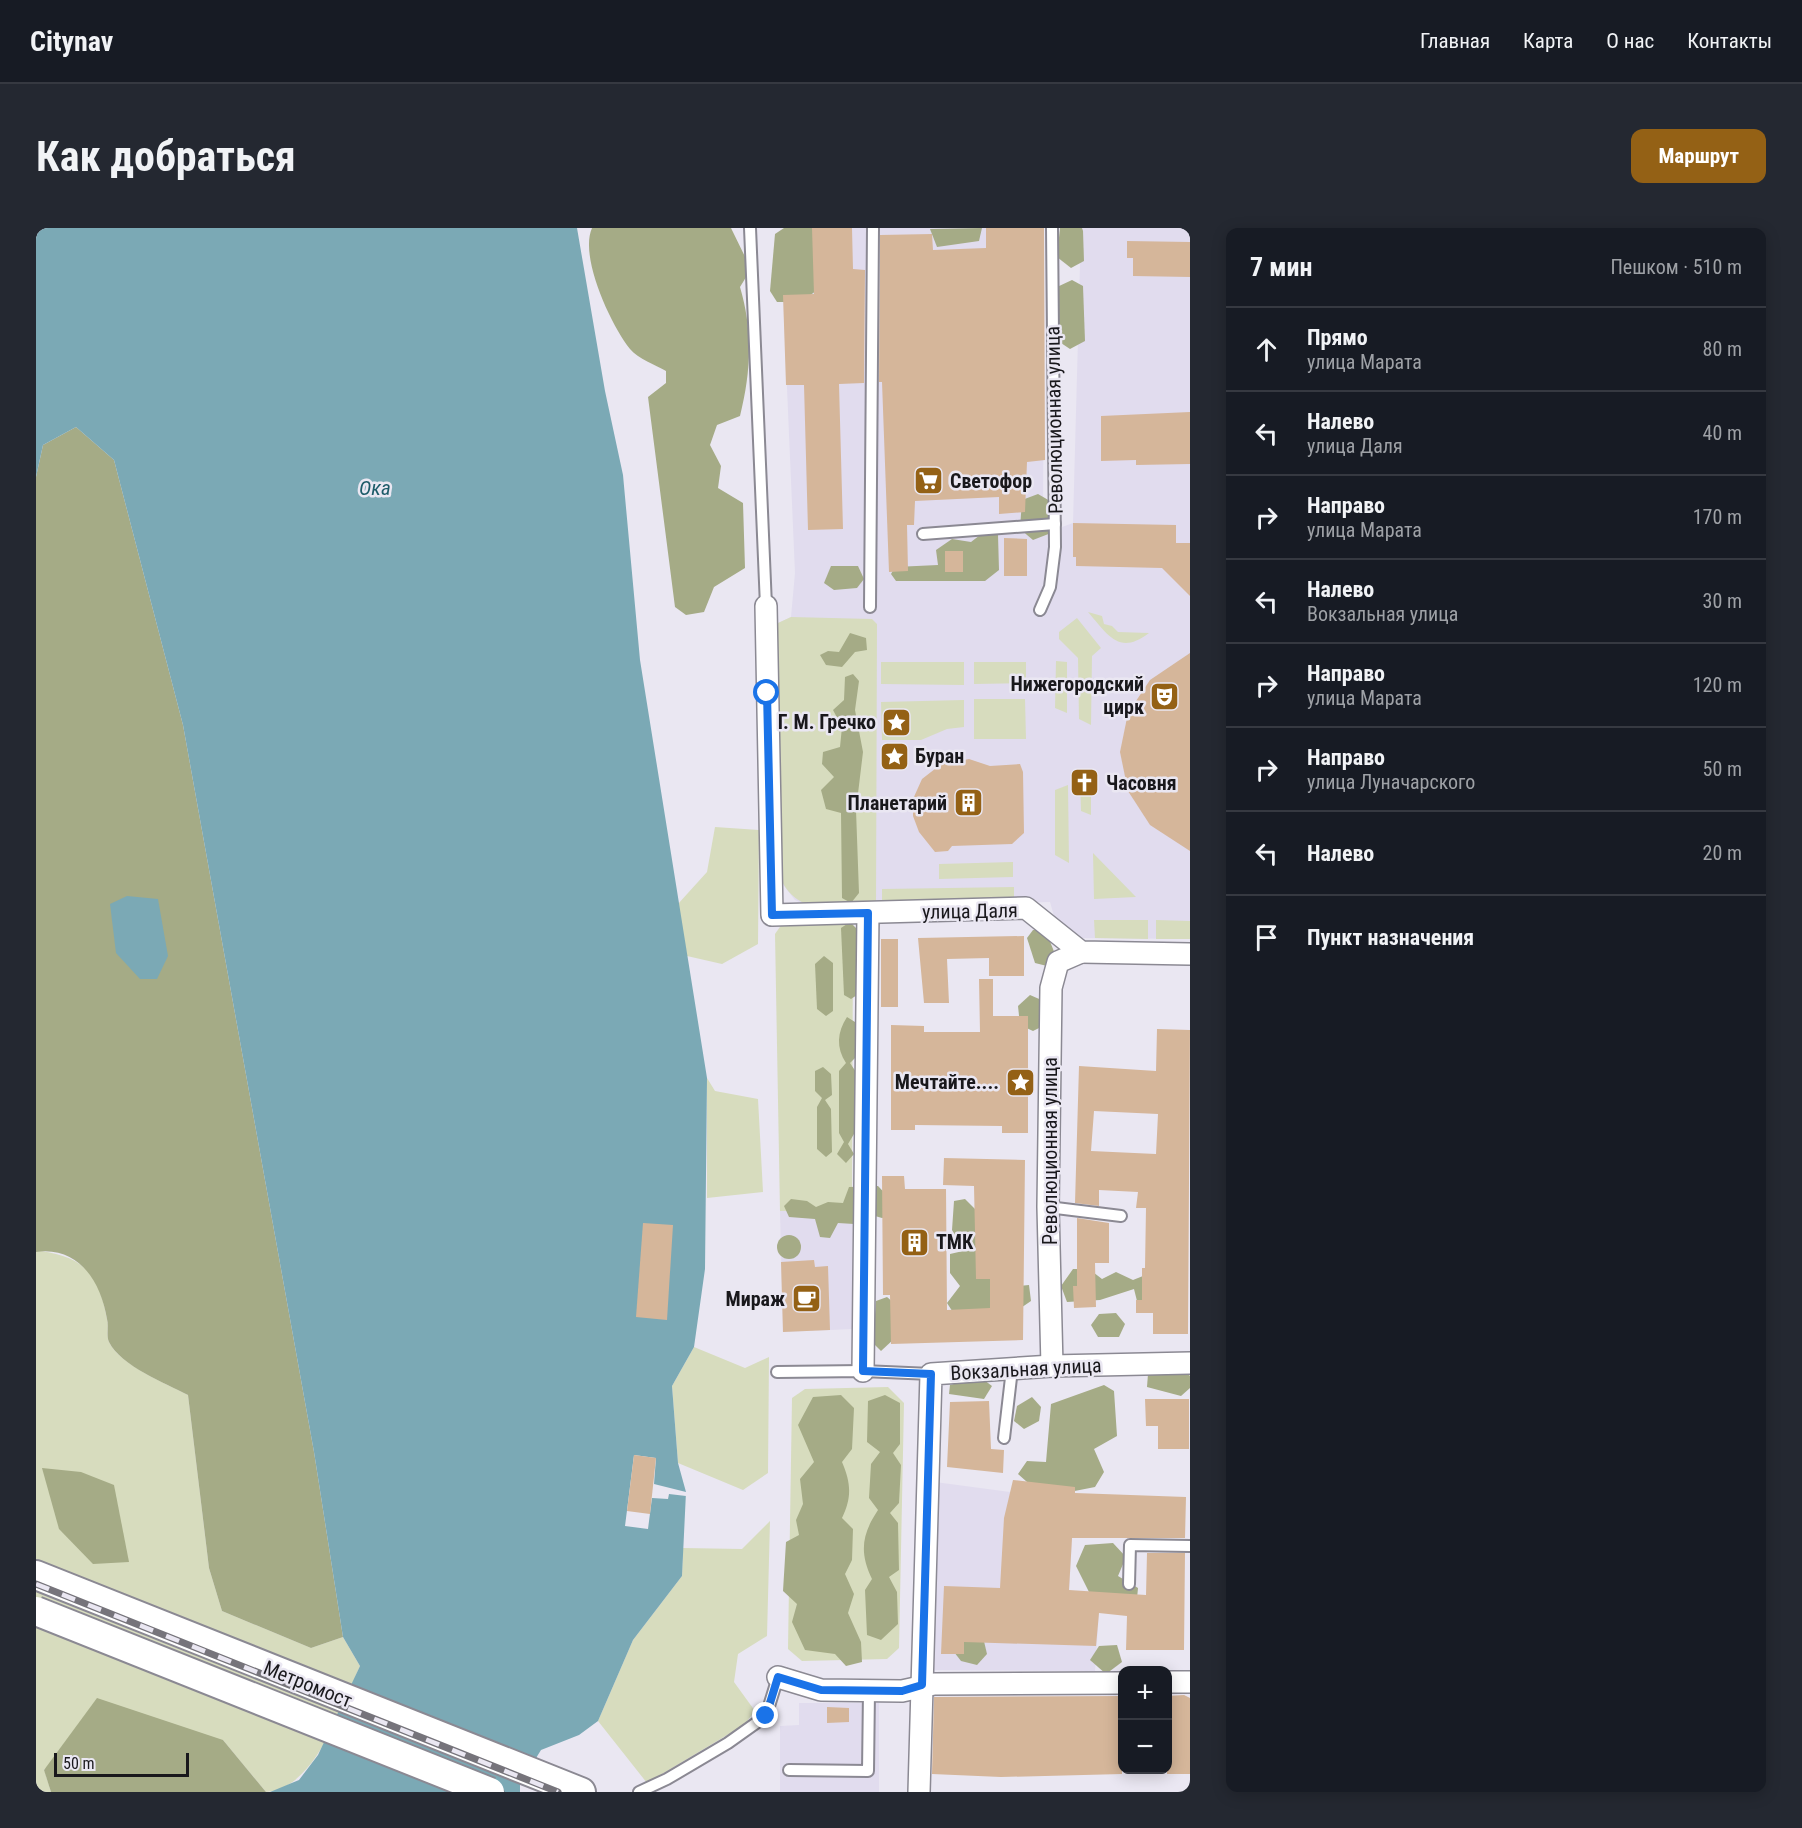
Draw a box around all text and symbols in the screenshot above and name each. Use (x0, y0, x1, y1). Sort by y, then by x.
text: Citynav (30, 25, 113, 58)
text: Главная (1420, 29, 1490, 53)
text: Карта (1523, 29, 1573, 53)
text: О нас (1606, 29, 1654, 53)
text: Контакты (1687, 29, 1772, 53)
button: Маршрут (1631, 129, 1766, 183)
text: Как добраться (36, 132, 296, 181)
text: 7 мин (1250, 252, 1312, 282)
text: Пешком · 510 m (1610, 255, 1742, 279)
text: Прямо (1307, 325, 1368, 350)
street label: Революционная улица (1040, 326, 1068, 514)
icon: ahead (1250, 333, 1283, 366)
text: 80 m (1703, 337, 1742, 361)
text: улица Марата (1307, 350, 1422, 374)
text: Налево (1307, 409, 1374, 434)
icon: left (1250, 417, 1283, 450)
text: 40 m (1703, 421, 1742, 445)
text: улица Даля (1307, 434, 1403, 458)
supermarket icon: Светофор (913, 465, 945, 497)
place label: Светофор (950, 469, 1032, 493)
water label: Ока (359, 476, 391, 500)
text: Направо (1307, 493, 1385, 518)
icon: right (1250, 501, 1283, 534)
text: 170 m (1693, 505, 1742, 529)
text: улица Марата (1307, 518, 1422, 542)
text: Налево (1307, 577, 1374, 602)
icon: left (1250, 585, 1283, 618)
text: 30 m (1703, 589, 1742, 613)
text: Вокзальная улица (1307, 602, 1458, 626)
text: Направо (1307, 661, 1385, 686)
icon: right (1250, 669, 1283, 702)
place label: Нижегородский цирк (1010, 672, 1144, 719)
text: 120 m (1693, 673, 1742, 697)
route start (753, 679, 779, 705)
theatre icon: Нижегородский цирк (1149, 680, 1181, 712)
text: улица Марата (1307, 686, 1422, 710)
place icon: Г. М. Гречко (881, 706, 913, 738)
place label: Г. М. Гречко (778, 710, 876, 734)
place icon: Буран (878, 740, 910, 772)
place label: Буран (915, 744, 964, 768)
text: Направо (1307, 745, 1385, 770)
icon: right (1250, 753, 1283, 786)
text: 50 m (1703, 757, 1742, 781)
church icon: Часовня (1069, 767, 1101, 799)
text: улица Луначарского (1307, 770, 1475, 794)
place label: Часовня (1106, 771, 1177, 795)
building icon: Планетарий (952, 787, 984, 819)
place label: Планетарий (848, 791, 947, 815)
icon: left (1250, 837, 1283, 870)
text: Налево (1307, 841, 1374, 866)
text: 20 m (1703, 841, 1742, 865)
street label: улица Даля (922, 898, 1018, 924)
icon: arrive (1250, 921, 1283, 954)
text: Пункт назначения (1307, 925, 1474, 950)
street label: Революционная улица (1038, 1057, 1062, 1245)
place icon: Мечтайте.... (1004, 1066, 1036, 1098)
place label: Мечтайте.... (895, 1070, 999, 1094)
building icon: ТМК (899, 1226, 931, 1258)
place label: ТМК (936, 1230, 974, 1254)
cafe icon: Мираж (790, 1283, 822, 1315)
place label: Мираж (725, 1287, 785, 1311)
street label: Вокзальная улица (950, 1353, 1102, 1385)
street label: Метромост (260, 1655, 356, 1713)
map controls (1118, 1666, 1172, 1774)
button: + (1118, 1666, 1172, 1720)
route end (752, 1702, 778, 1728)
button: − (1118, 1720, 1172, 1774)
scale bar (54, 1750, 189, 1778)
text: 50 m (63, 1754, 95, 1773)

